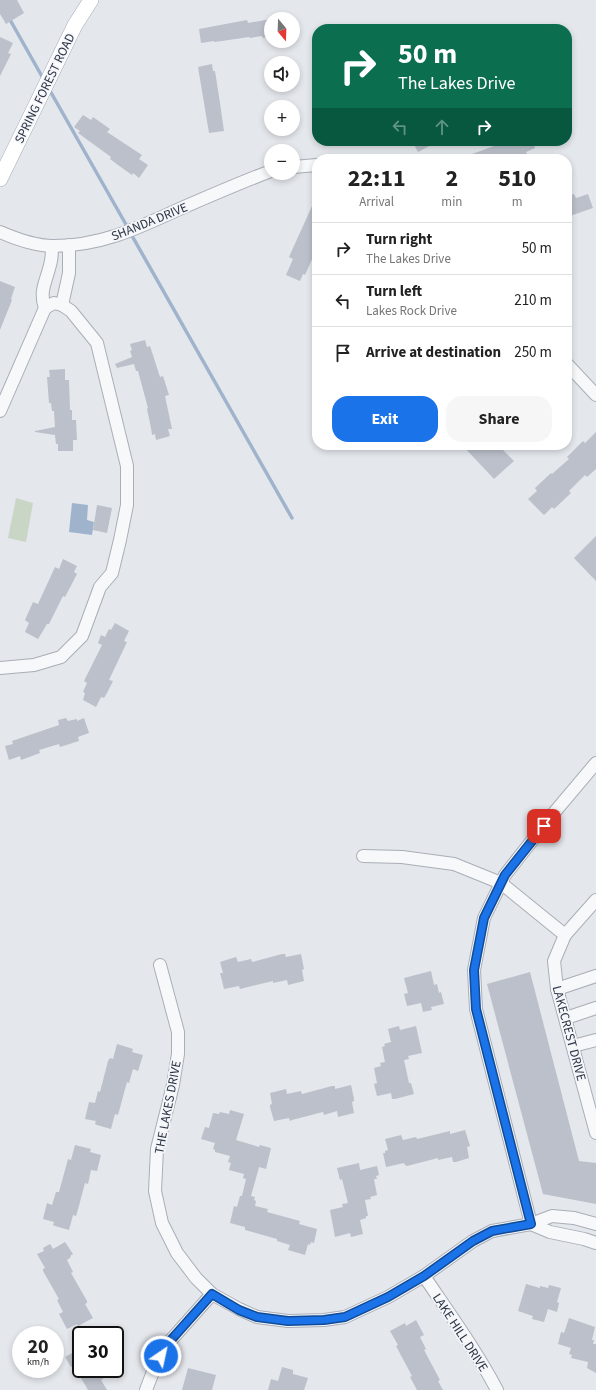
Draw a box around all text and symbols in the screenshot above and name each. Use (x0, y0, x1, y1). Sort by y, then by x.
north arrow (264, 12, 300, 48)
map controls (264, 12, 300, 180)
street label: SPRING FOREST ROAD (10, 30, 79, 147)
text: 50 m (398, 34, 457, 74)
icon: right (332, 40, 384, 92)
button: sound (264, 56, 300, 92)
text: The Lakes Drive (398, 71, 515, 96)
button: + (264, 100, 300, 136)
icon: left (389, 116, 411, 138)
icon: ahead (431, 116, 453, 138)
icon: right (473, 116, 495, 138)
button: − (264, 144, 300, 180)
text: 22:11 (348, 161, 406, 196)
text: 2 (446, 161, 458, 196)
text: 510 (498, 161, 536, 196)
text: Arrival (359, 193, 394, 211)
text: min (441, 193, 462, 211)
text: m (512, 193, 523, 211)
street label: SHANDA DRIVE (109, 198, 190, 245)
text: Turn right (366, 229, 432, 250)
icon: right (332, 238, 354, 260)
text: 50 m (522, 238, 552, 259)
text: The Lakes Drive (366, 250, 451, 268)
text: Turn left (366, 281, 422, 302)
icon: left (332, 290, 354, 312)
text: 210 m (514, 290, 552, 311)
text: Lakes Rock Drive (366, 302, 457, 320)
icon: arrive (332, 342, 354, 364)
text: Arrive at destination (366, 342, 501, 363)
text: 250 m (514, 342, 552, 363)
button: Exit (332, 396, 438, 442)
button: Share (446, 396, 552, 442)
pin (527, 809, 561, 843)
icon: arrive (533, 815, 555, 837)
street label: LAKECREST DRIVE (548, 984, 590, 1083)
street label: THE LAKES DRIVE (150, 1059, 186, 1155)
street label: LAKE HILL DRIVE (428, 1290, 492, 1375)
speed limit sign: 30 (72, 1326, 124, 1378)
text: 20 (27, 1333, 49, 1361)
position arrow (140, 1335, 182, 1377)
text: km/h (27, 1355, 49, 1369)

